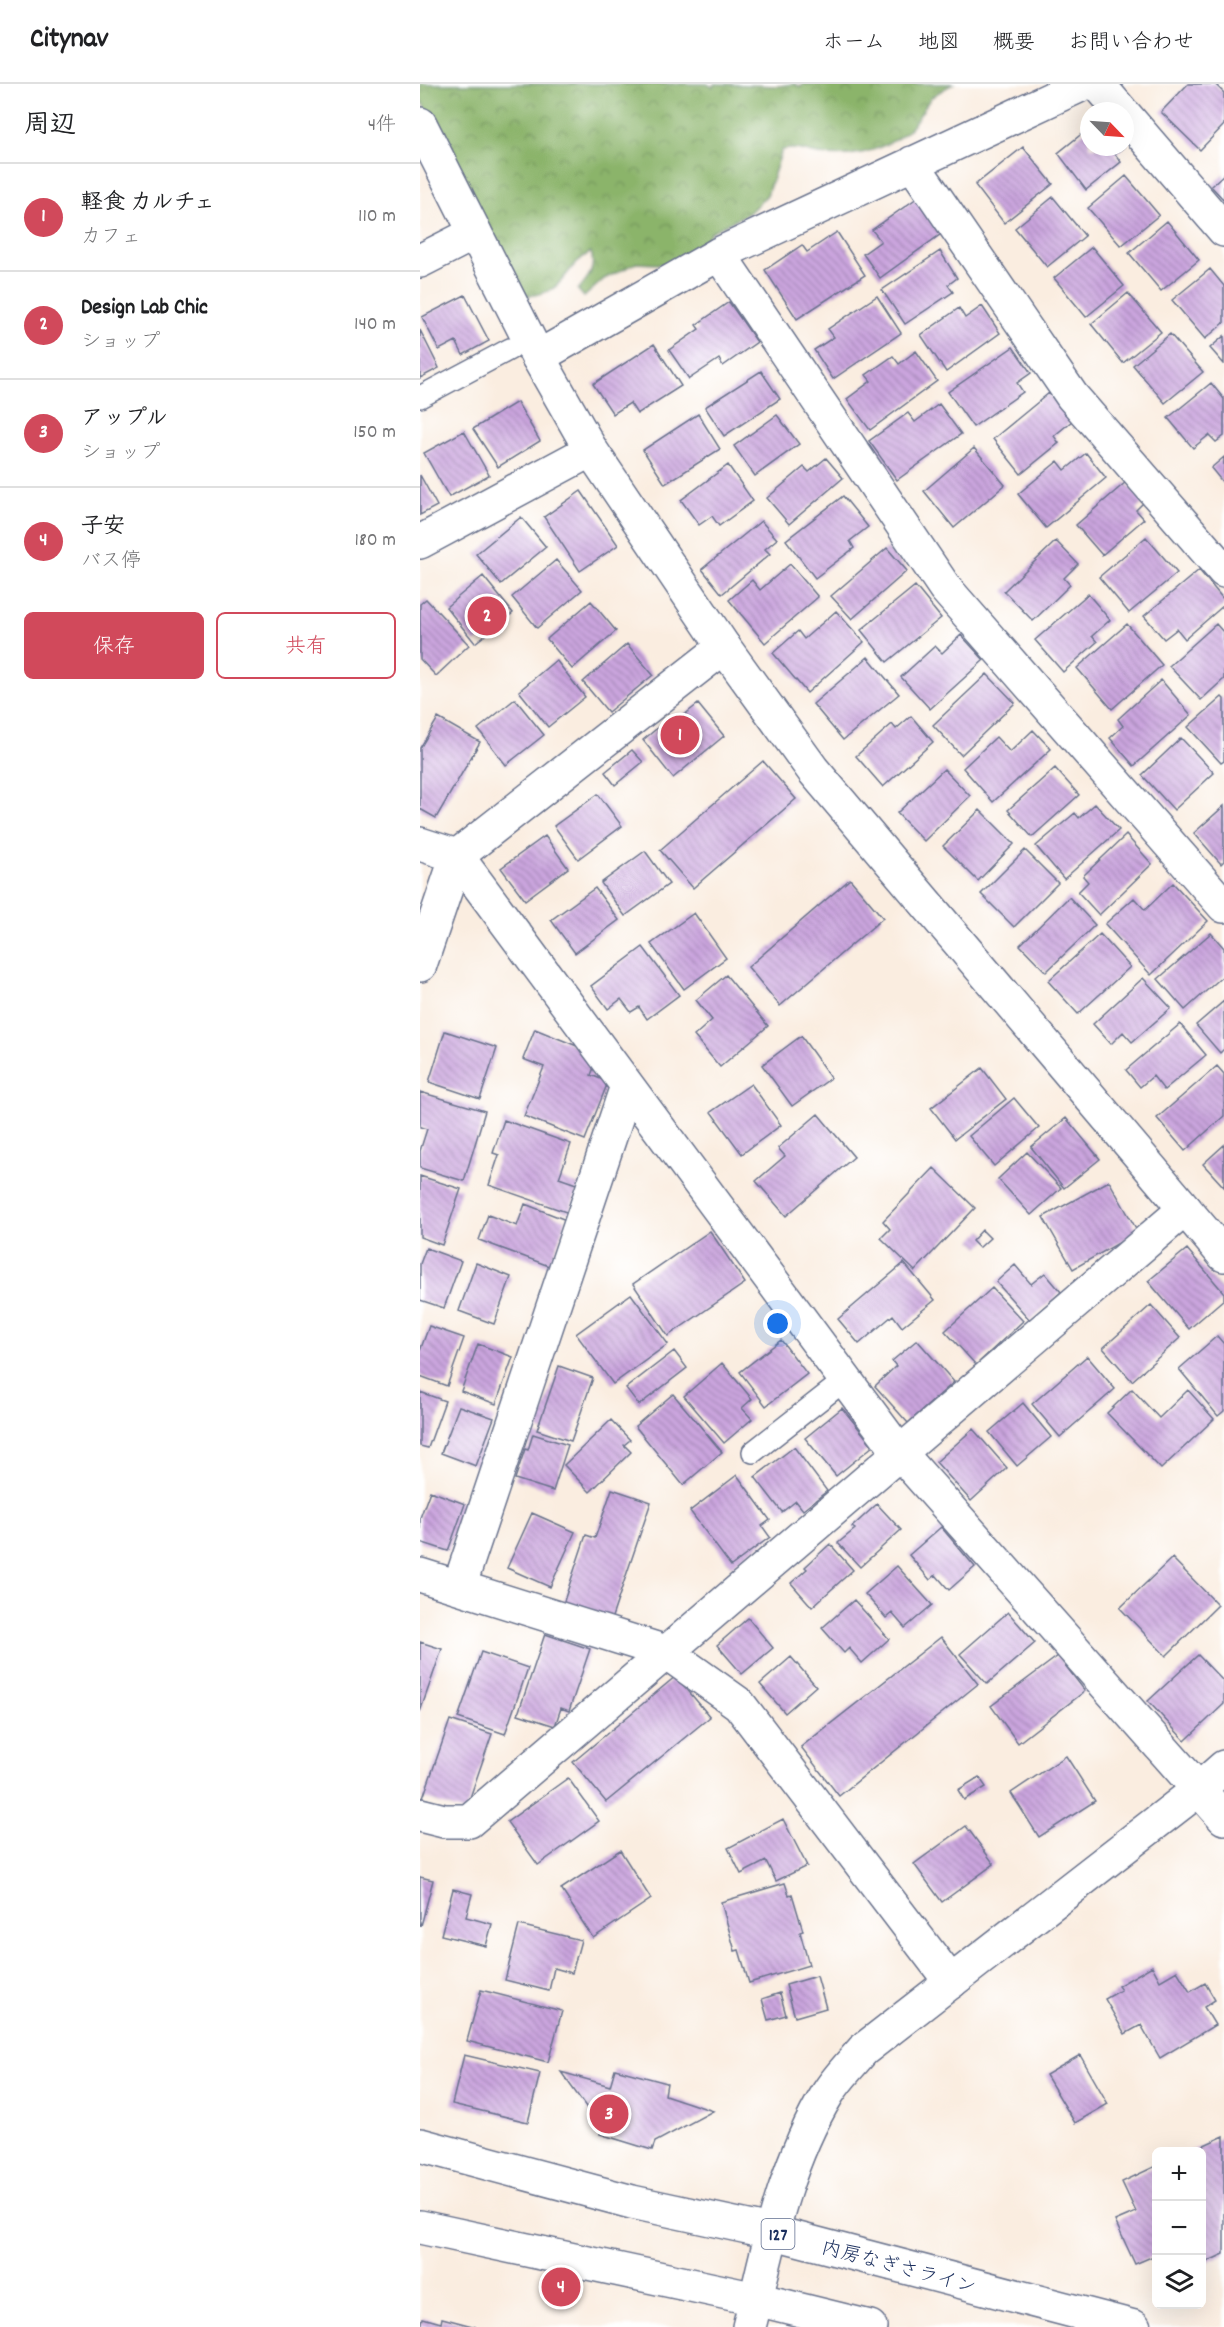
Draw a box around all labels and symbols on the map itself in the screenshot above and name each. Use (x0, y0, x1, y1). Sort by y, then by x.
north arrow (1080, 102, 1134, 156)
pin: 2 (468, 594, 506, 638)
pin: 1 (660, 712, 700, 758)
your location (763, 1309, 792, 1338)
pin: 3 (590, 2092, 628, 2136)
road number: 127 (762, 2219, 794, 2249)
street label: 内房なぎさライン (818, 2235, 979, 2303)
pin: 4 (542, 2264, 580, 2310)

